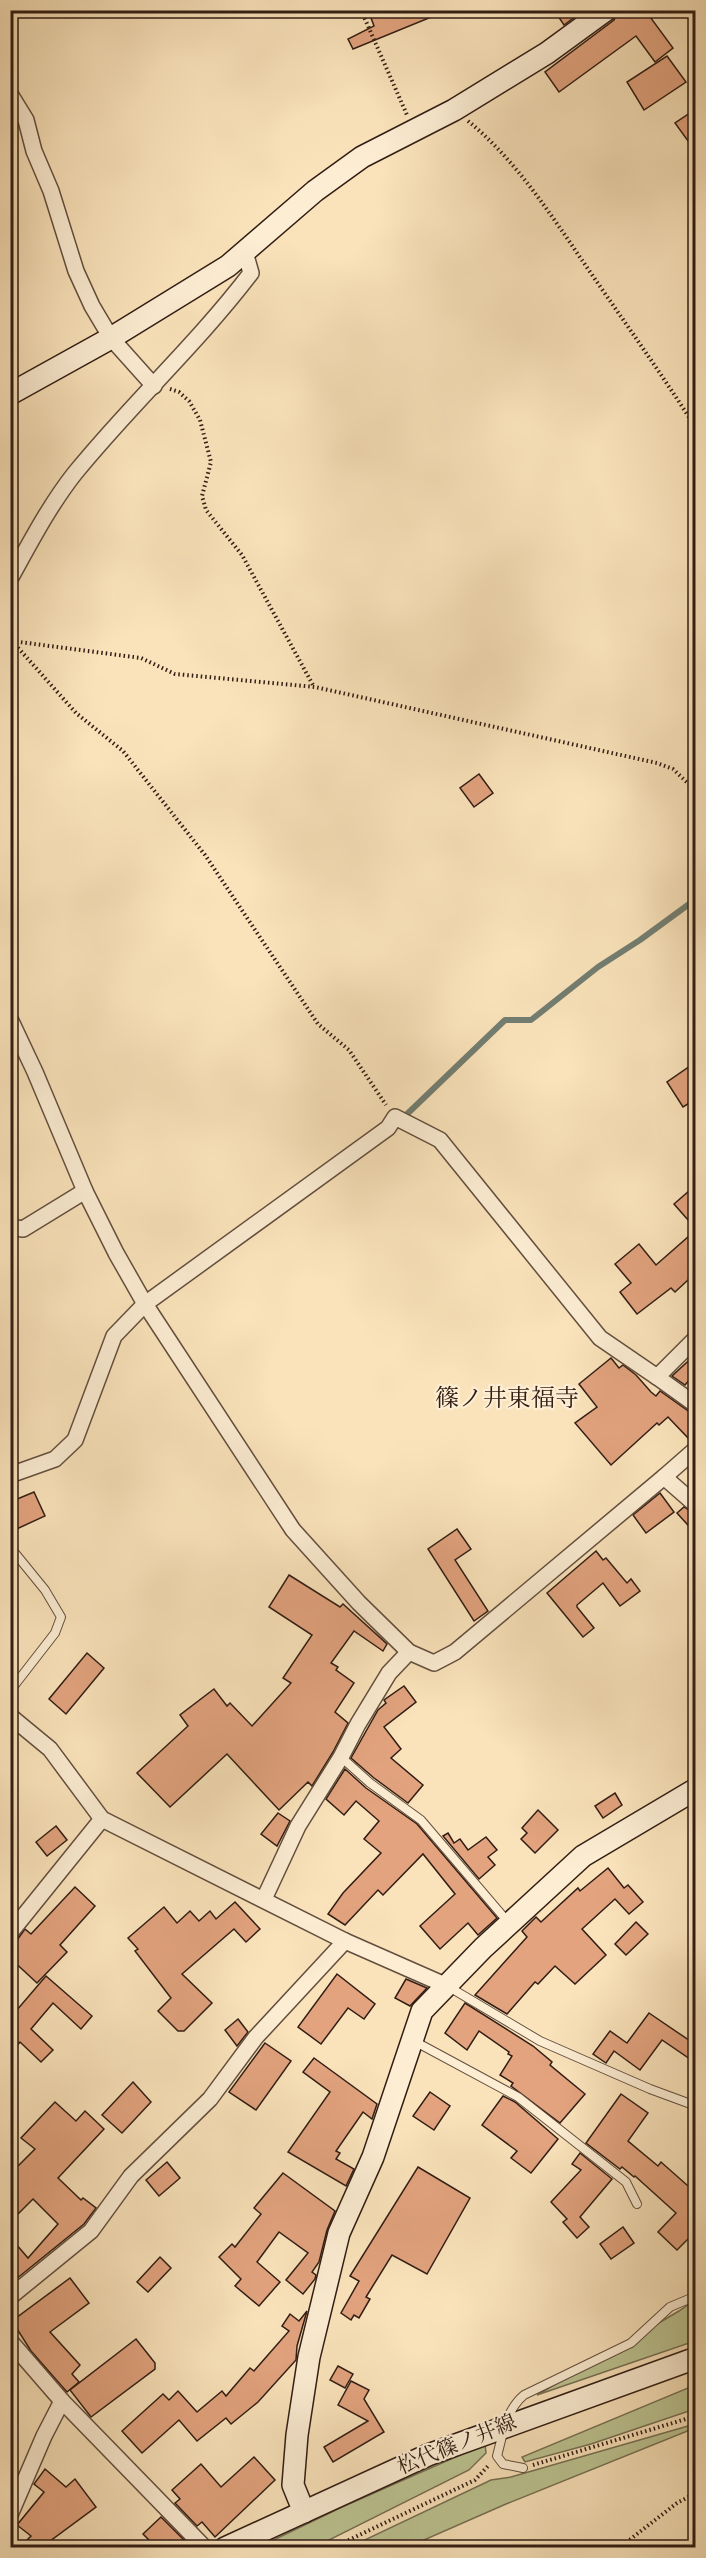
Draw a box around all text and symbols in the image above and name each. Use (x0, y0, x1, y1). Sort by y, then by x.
district label: 篠ノ井東福寺 (435, 1384, 579, 1414)
street label: 松代篠ノ井線 (394, 2409, 520, 2481)

